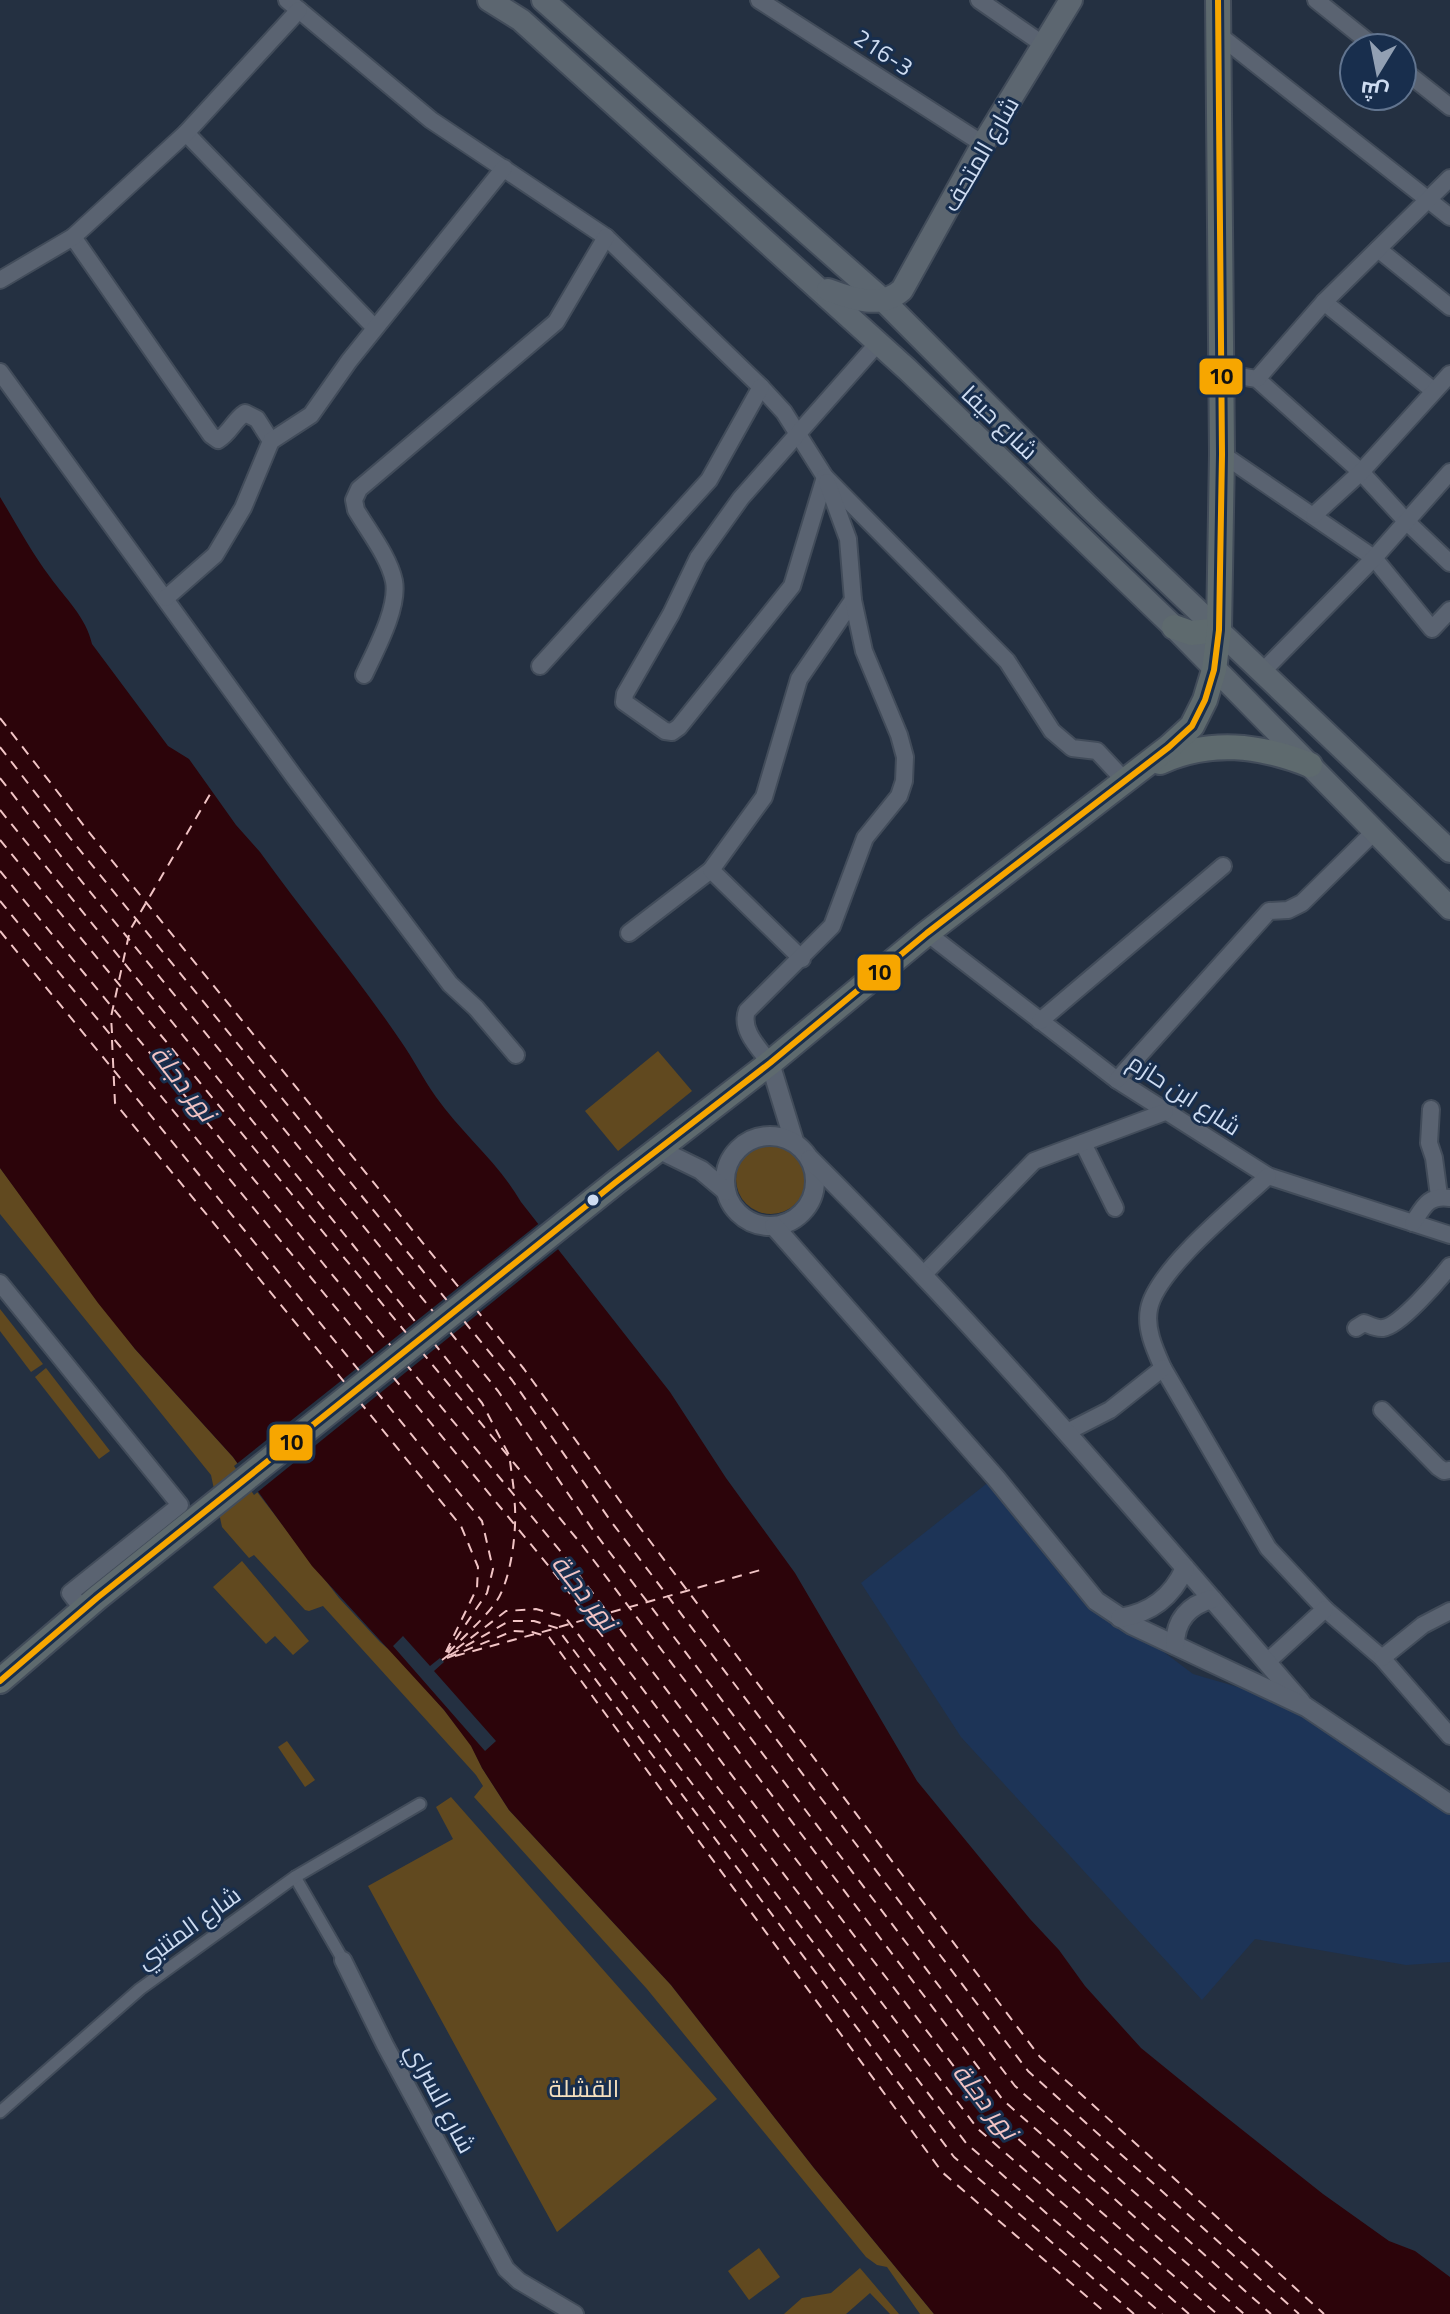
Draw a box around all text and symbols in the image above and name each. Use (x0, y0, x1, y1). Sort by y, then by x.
street label: 216-3 (847, 19, 921, 85)
north arrow (1338, 32, 1418, 112)
text: ش (1358, 73, 1391, 111)
street label: شارع المتحف (932, 90, 1028, 218)
line badge: 10 (1198, 357, 1244, 396)
text: 10 (1209, 359, 1233, 393)
street label: شارع حيفا (953, 376, 1047, 468)
line badge: 10 (856, 953, 902, 992)
text: 10 (867, 955, 891, 989)
water label: نهر دجلة (142, 1036, 228, 1132)
street label: شارع ابن حازم (1121, 1044, 1249, 1144)
unlabelled marker (585, 1192, 601, 1208)
line badge: 10 (268, 1423, 314, 1462)
text: 10 (279, 1425, 303, 1459)
water label: نهر دجلة (543, 1545, 629, 1641)
street label: شارع المتنبي (128, 1877, 249, 1979)
street label: شارع السراي (396, 2036, 485, 2160)
water label: نهر دجلة (944, 2054, 1030, 2150)
park label: القشلة (549, 2070, 619, 2106)

